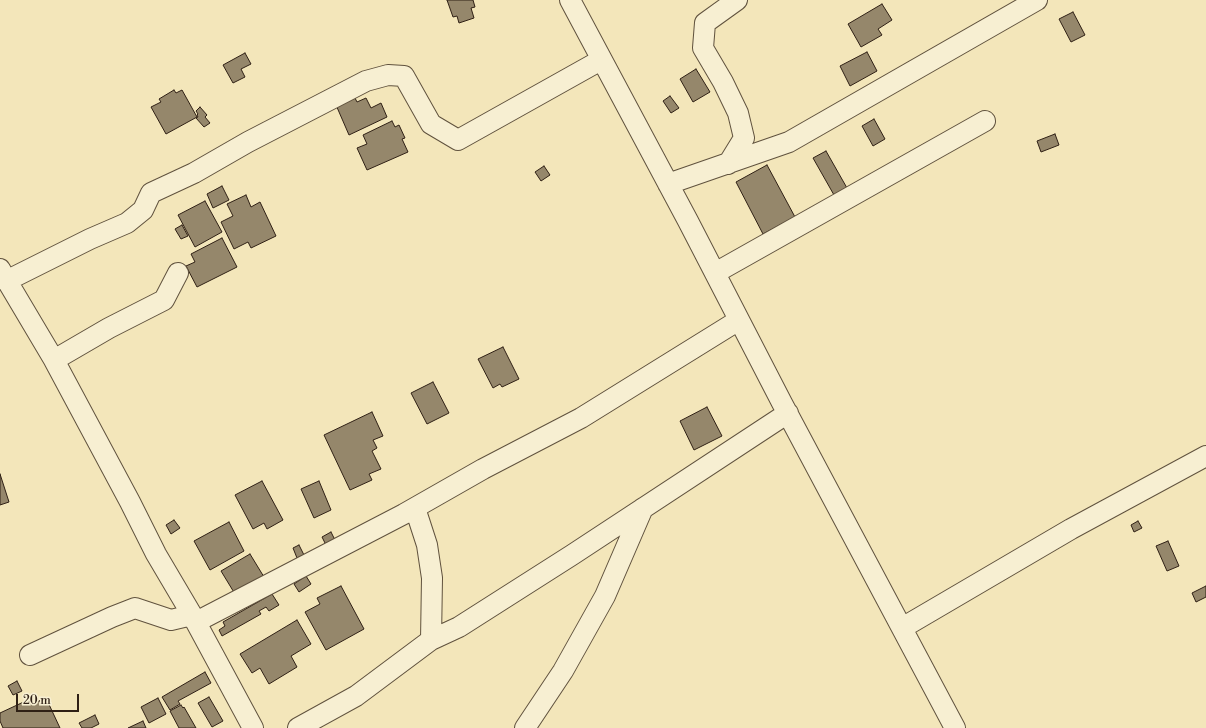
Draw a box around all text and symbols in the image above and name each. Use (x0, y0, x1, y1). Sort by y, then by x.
scale bar (18, 686, 81, 712)
text: 20 m (23, 693, 51, 708)

